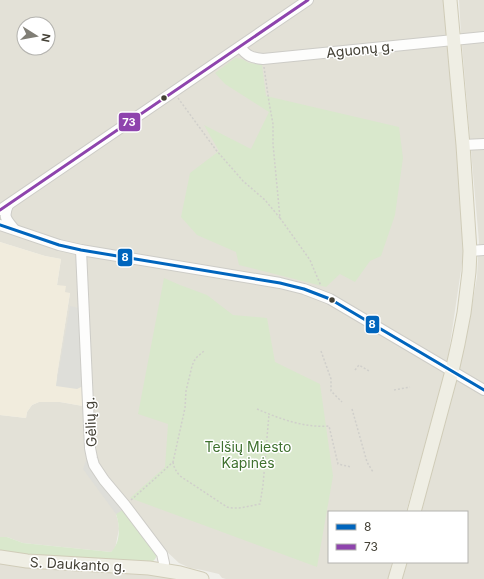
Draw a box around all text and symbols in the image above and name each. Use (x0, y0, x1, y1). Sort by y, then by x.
north arrow (16, 16, 56, 56)
text: N (38, 32, 53, 43)
street label: Aguonų g. (325, 37, 395, 61)
unlabelled marker (159, 93, 169, 103)
line badge: 73 (118, 112, 141, 132)
text: 73 (122, 115, 136, 129)
line badge: 8 (117, 248, 133, 267)
text: 8 (121, 250, 129, 264)
unlabelled marker (327, 295, 337, 305)
line badge: 8 (365, 315, 380, 334)
text: 8 (368, 317, 376, 331)
street label: Gėlių g. (80, 396, 100, 448)
park label: Telšių Miesto Kapinės (205, 438, 291, 471)
legend (328, 511, 468, 563)
text: 8 (364, 519, 371, 534)
text: 73 (364, 539, 378, 554)
street label: S. Daukanto g. (29, 553, 127, 575)

